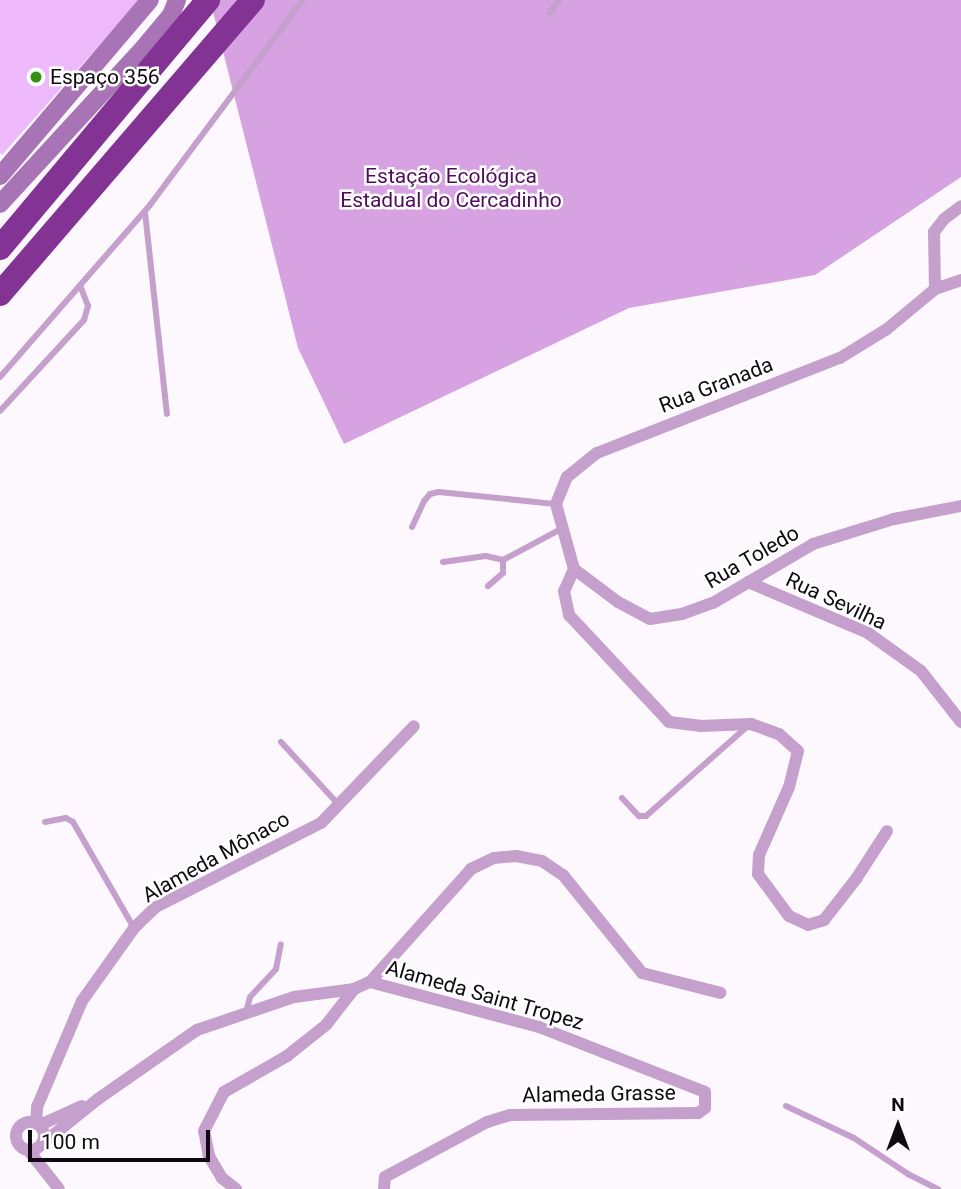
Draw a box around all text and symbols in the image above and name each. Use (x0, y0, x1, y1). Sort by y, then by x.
place label: Espaço 356 (50, 64, 160, 90)
marker: Espaço 356 (28, 69, 44, 85)
park label: Estação Ecológica Estadual do Cercadinho (340, 163, 562, 213)
street label: Rua Granada (656, 352, 776, 418)
street label: Rua Toledo (700, 520, 804, 594)
street label: Rua Sevilha (782, 567, 890, 635)
street label: Alameda Mônaco (138, 806, 294, 908)
street label: Alameda Saint Tropez (383, 955, 587, 1035)
street label: Alameda Grasse (522, 1080, 676, 1108)
north arrow (863, 1091, 933, 1161)
text: N (891, 1093, 905, 1116)
scale bar (32, 1116, 214, 1160)
text: 100 m (41, 1130, 100, 1154)

